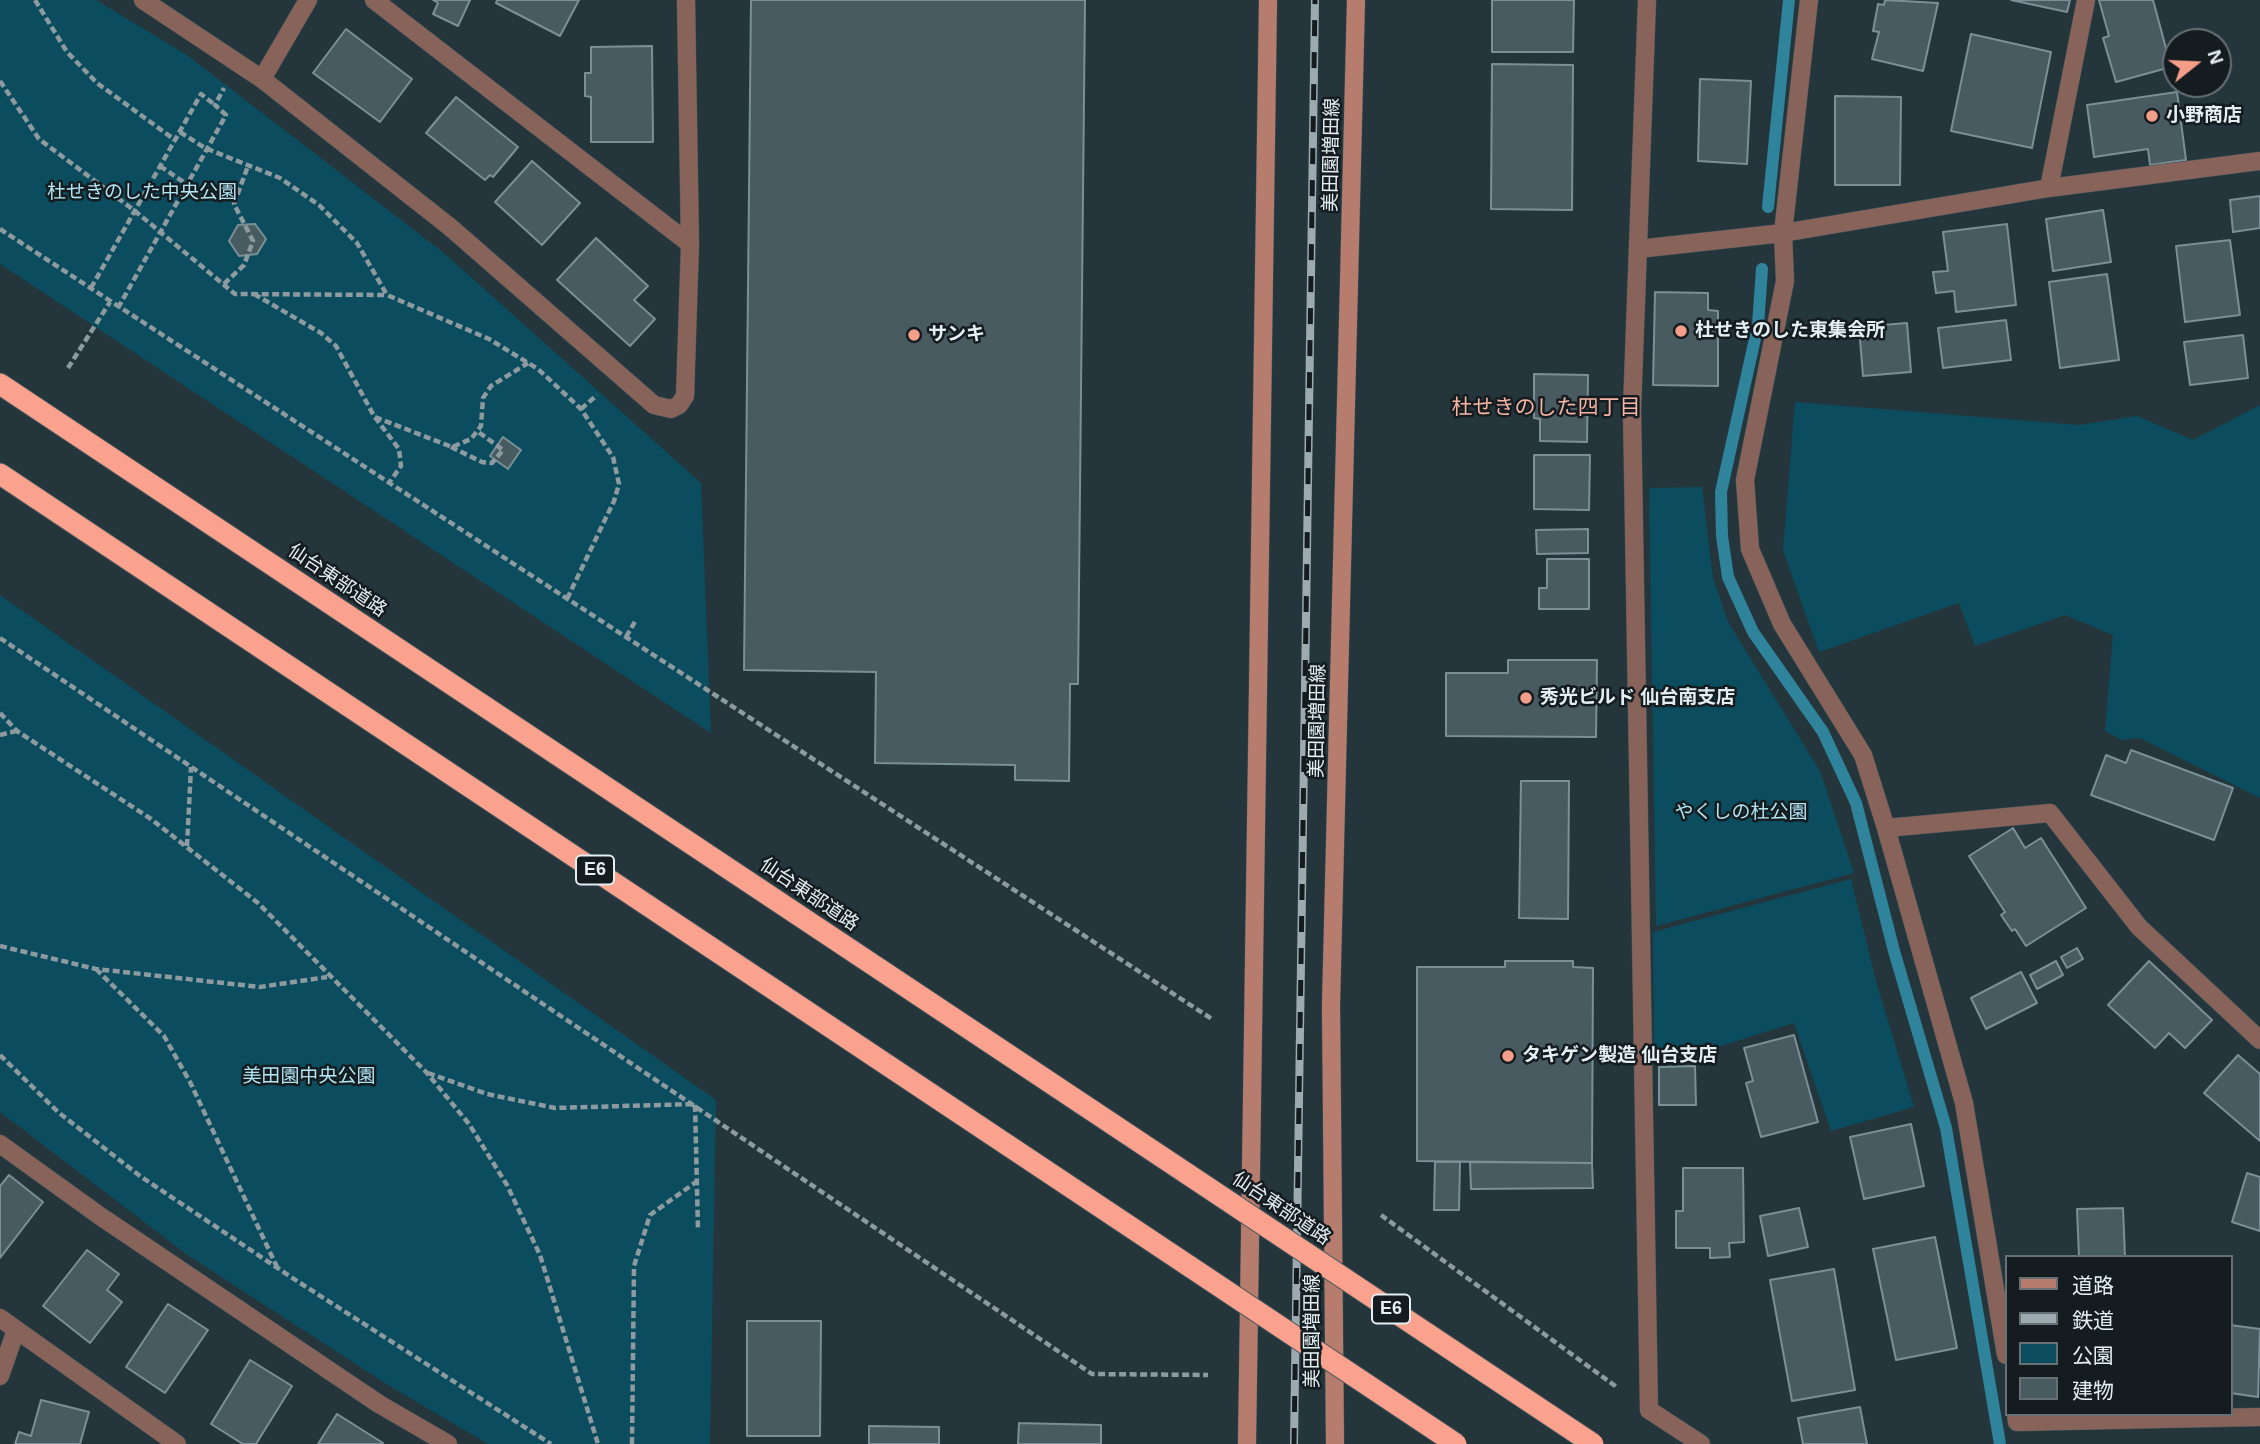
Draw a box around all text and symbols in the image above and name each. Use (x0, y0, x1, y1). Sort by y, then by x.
north arrow (2162, 28, 2232, 98)
text: N (2203, 47, 2228, 67)
street label: 美田園増田線 (1320, 98, 1344, 212)
place label: 小野商店 (2166, 105, 2242, 127)
marker: 小野商店 (2144, 108, 2160, 124)
park label: 杜せきのした中央公園 (47, 182, 237, 204)
place label: 杜せきのした東集会所 (1695, 320, 1885, 342)
marker: 杜せきのした東集会所 (1673, 323, 1689, 339)
place label: サンキ (928, 324, 985, 346)
marker: サンキ (906, 327, 922, 343)
district label: 杜せきのした四丁目 (1452, 395, 1640, 421)
street label: 仙台東部道路 (283, 540, 391, 622)
street label: 美田園増田線 (1306, 664, 1330, 778)
place label: 秀光ビルド 仙台南支店 (1540, 687, 1735, 709)
marker: 秀光ビルド 仙台南支店 (1518, 690, 1534, 706)
park label: やくしの杜公園 (1675, 802, 1807, 824)
street label: 仙台東部道路 (755, 854, 863, 936)
road number: E6 (576, 856, 614, 884)
place label: タキゲン製造 仙台支店 (1522, 1045, 1717, 1067)
marker: タキゲン製造 仙台支店 (1500, 1048, 1516, 1064)
park label: 美田園中央公園 (243, 1066, 375, 1088)
street label: 仙台東部道路 (1227, 1168, 1335, 1250)
legend (2004, 1255, 2232, 1416)
street label: 美田園増田線 (1302, 1274, 1324, 1388)
text: 道路 (2072, 1274, 2114, 1297)
road number: E6 (1372, 1294, 1410, 1324)
text: 鉄道 (2072, 1309, 2114, 1332)
text: 公園 (2072, 1344, 2114, 1367)
text: 建物 (2072, 1379, 2114, 1402)

